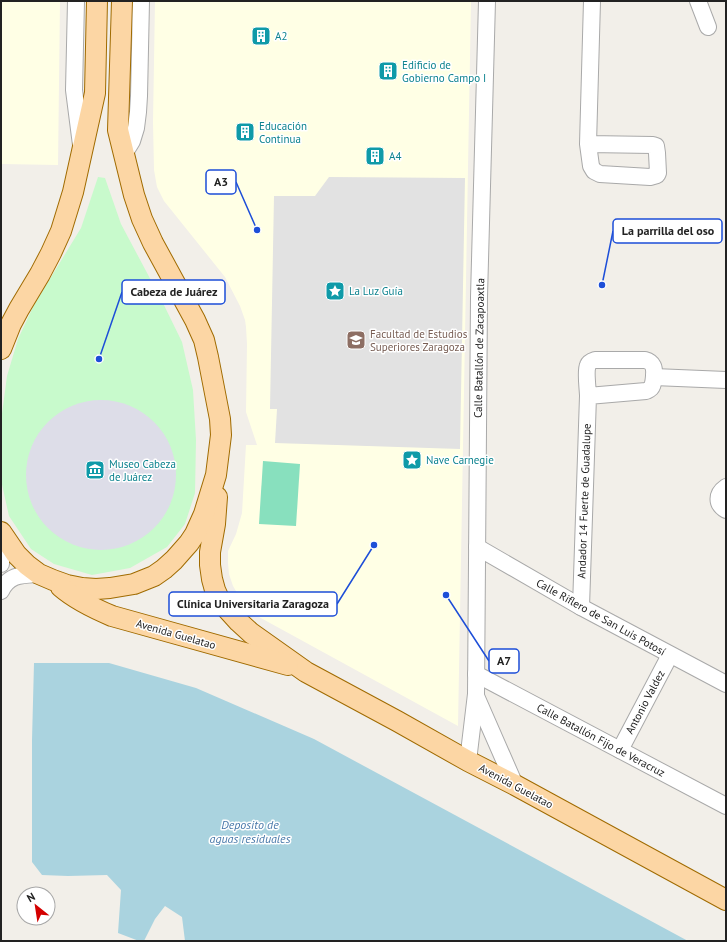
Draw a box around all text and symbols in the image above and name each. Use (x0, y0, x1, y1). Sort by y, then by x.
building icon: A2 (250, 25, 272, 47)
place label: A2 (275, 29, 287, 43)
place label: Edificio de Gobierno Campo I (402, 58, 486, 85)
building icon: Edificio de Gobierno Campo I (377, 60, 399, 82)
place label: Educación Continua (259, 119, 307, 146)
building icon: Educación Continua (234, 121, 256, 143)
building icon: A4 (364, 145, 386, 167)
place label: A4 (389, 149, 401, 163)
callout: A3 (206, 170, 236, 194)
text: A3 (214, 174, 228, 189)
callout: La parrilla del oso (613, 219, 722, 243)
text: La parrilla del oso (622, 223, 715, 238)
street label: Calle Batallón de Zacapoaxtla (471, 278, 487, 418)
callout: Cabeza de Juárez (122, 280, 225, 304)
place icon: La Luz Guía (324, 280, 346, 302)
text: Cabeza de Juárez (130, 284, 218, 299)
place label: La Luz Guía (349, 284, 403, 298)
place label: Facultad de Estudios Superiores Zaragoza (370, 327, 468, 354)
school or university icon: Facultad de Estudios Superiores Zaragoza (345, 329, 367, 351)
street label: Andador 14 Fuerte de Guadalupe (574, 423, 594, 579)
place icon: Nave Carnegie (401, 449, 423, 471)
place label: Nave Carnegie (426, 453, 494, 467)
place label: Museo Cabeza de Juárez (109, 457, 176, 484)
museum icon: Museo Cabeza de Juárez (84, 459, 106, 481)
street label: Calle Riflero de San Luis Potosí (534, 576, 668, 659)
callout: Clínica Universitaria Zaragoza (169, 592, 337, 616)
text: Clínica Universitaria Zaragoza (177, 596, 329, 611)
street label: Avenida Guelatao (135, 616, 217, 652)
callout: A7 (489, 649, 519, 673)
text: A7 (497, 653, 511, 668)
street label: Antonio Valdez (622, 668, 668, 736)
street label: Calle Batallón Fijo de Veracruz (534, 700, 668, 780)
street label: Avenida Guelatao (476, 761, 556, 811)
water label: Deposito de aguas residuales (210, 817, 291, 846)
north arrow (16, 886, 56, 926)
text: N (24, 889, 38, 905)

